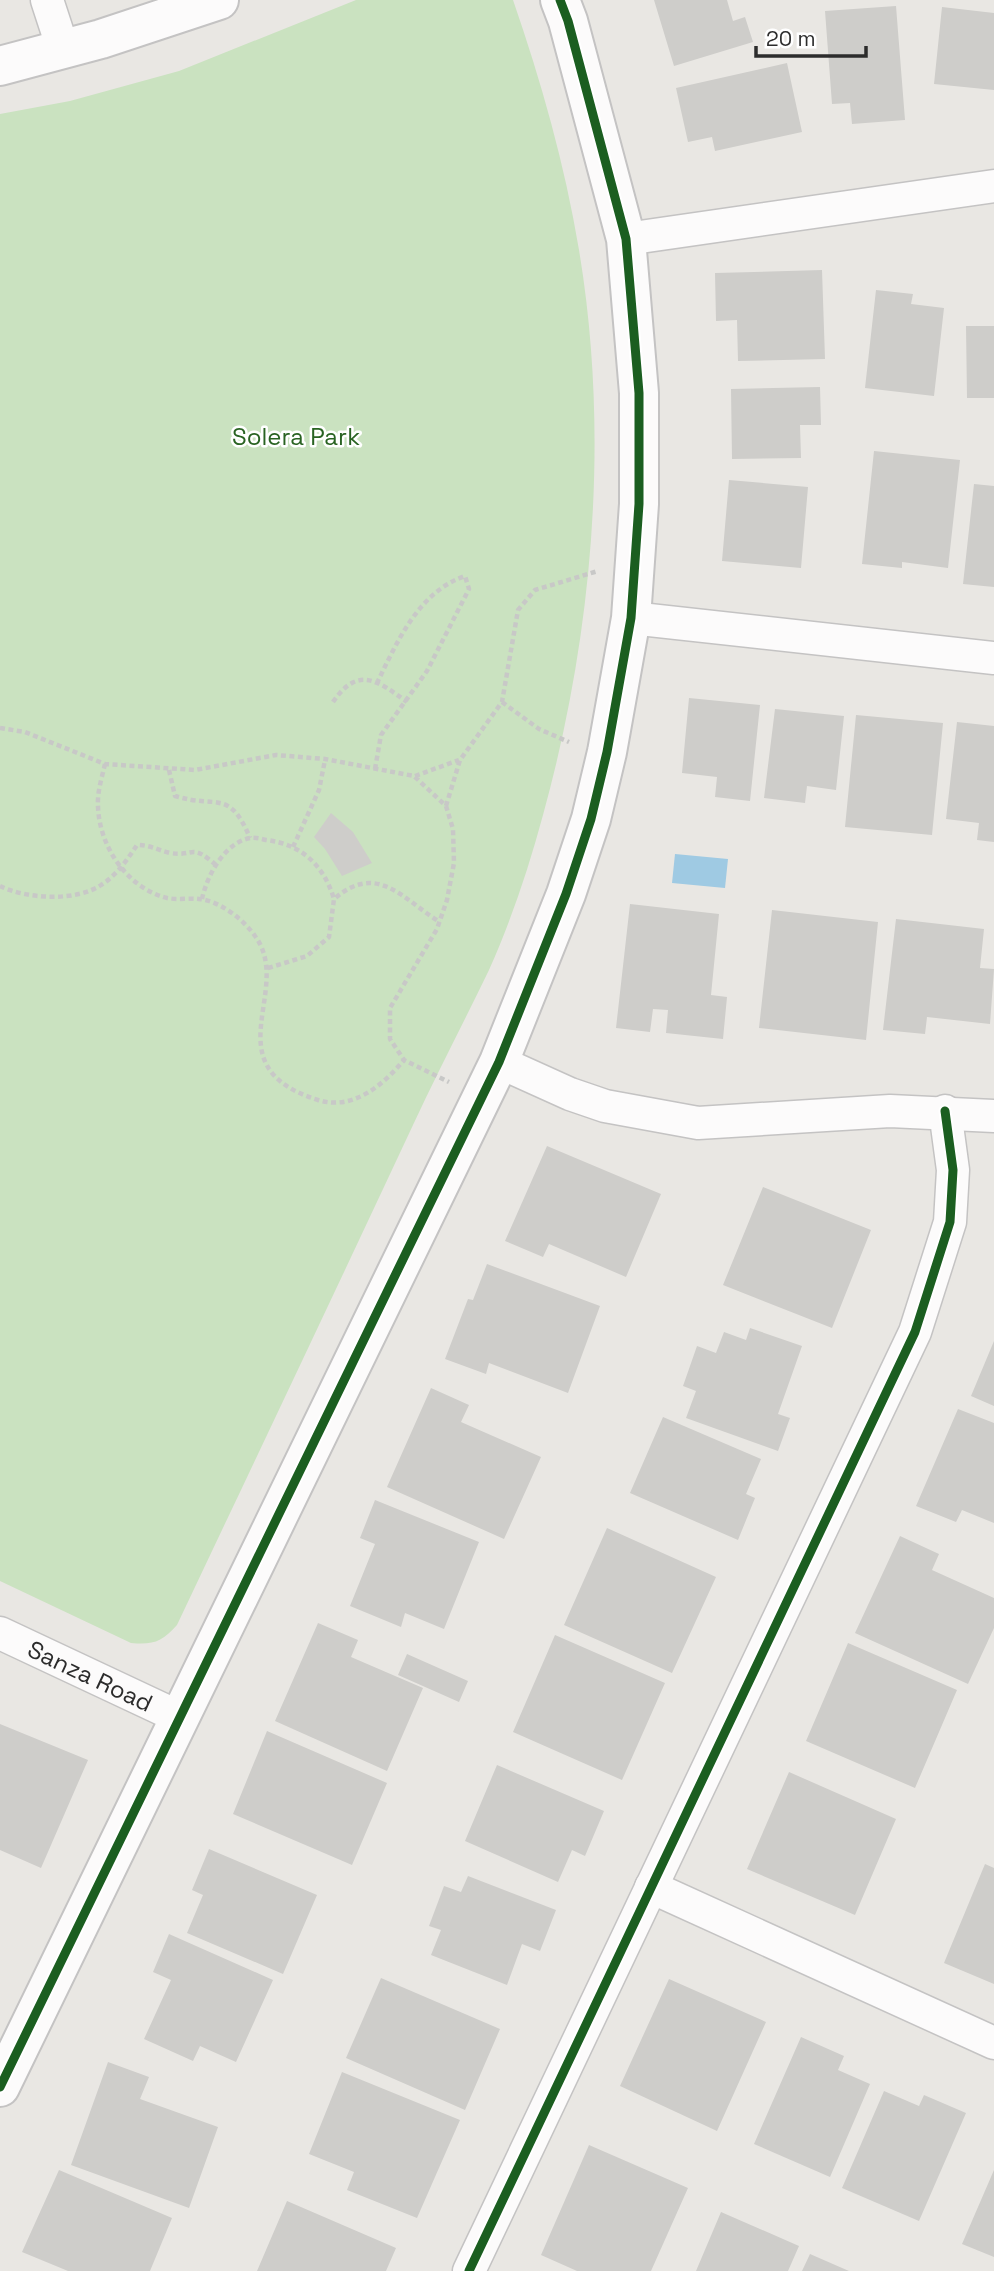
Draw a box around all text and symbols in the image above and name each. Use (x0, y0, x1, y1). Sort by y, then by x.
scale bar (756, 14, 866, 58)
text: 20 m (766, 25, 816, 52)
park label: Solera Park (232, 421, 360, 452)
street label: Sanza Road (23, 1633, 158, 1718)

